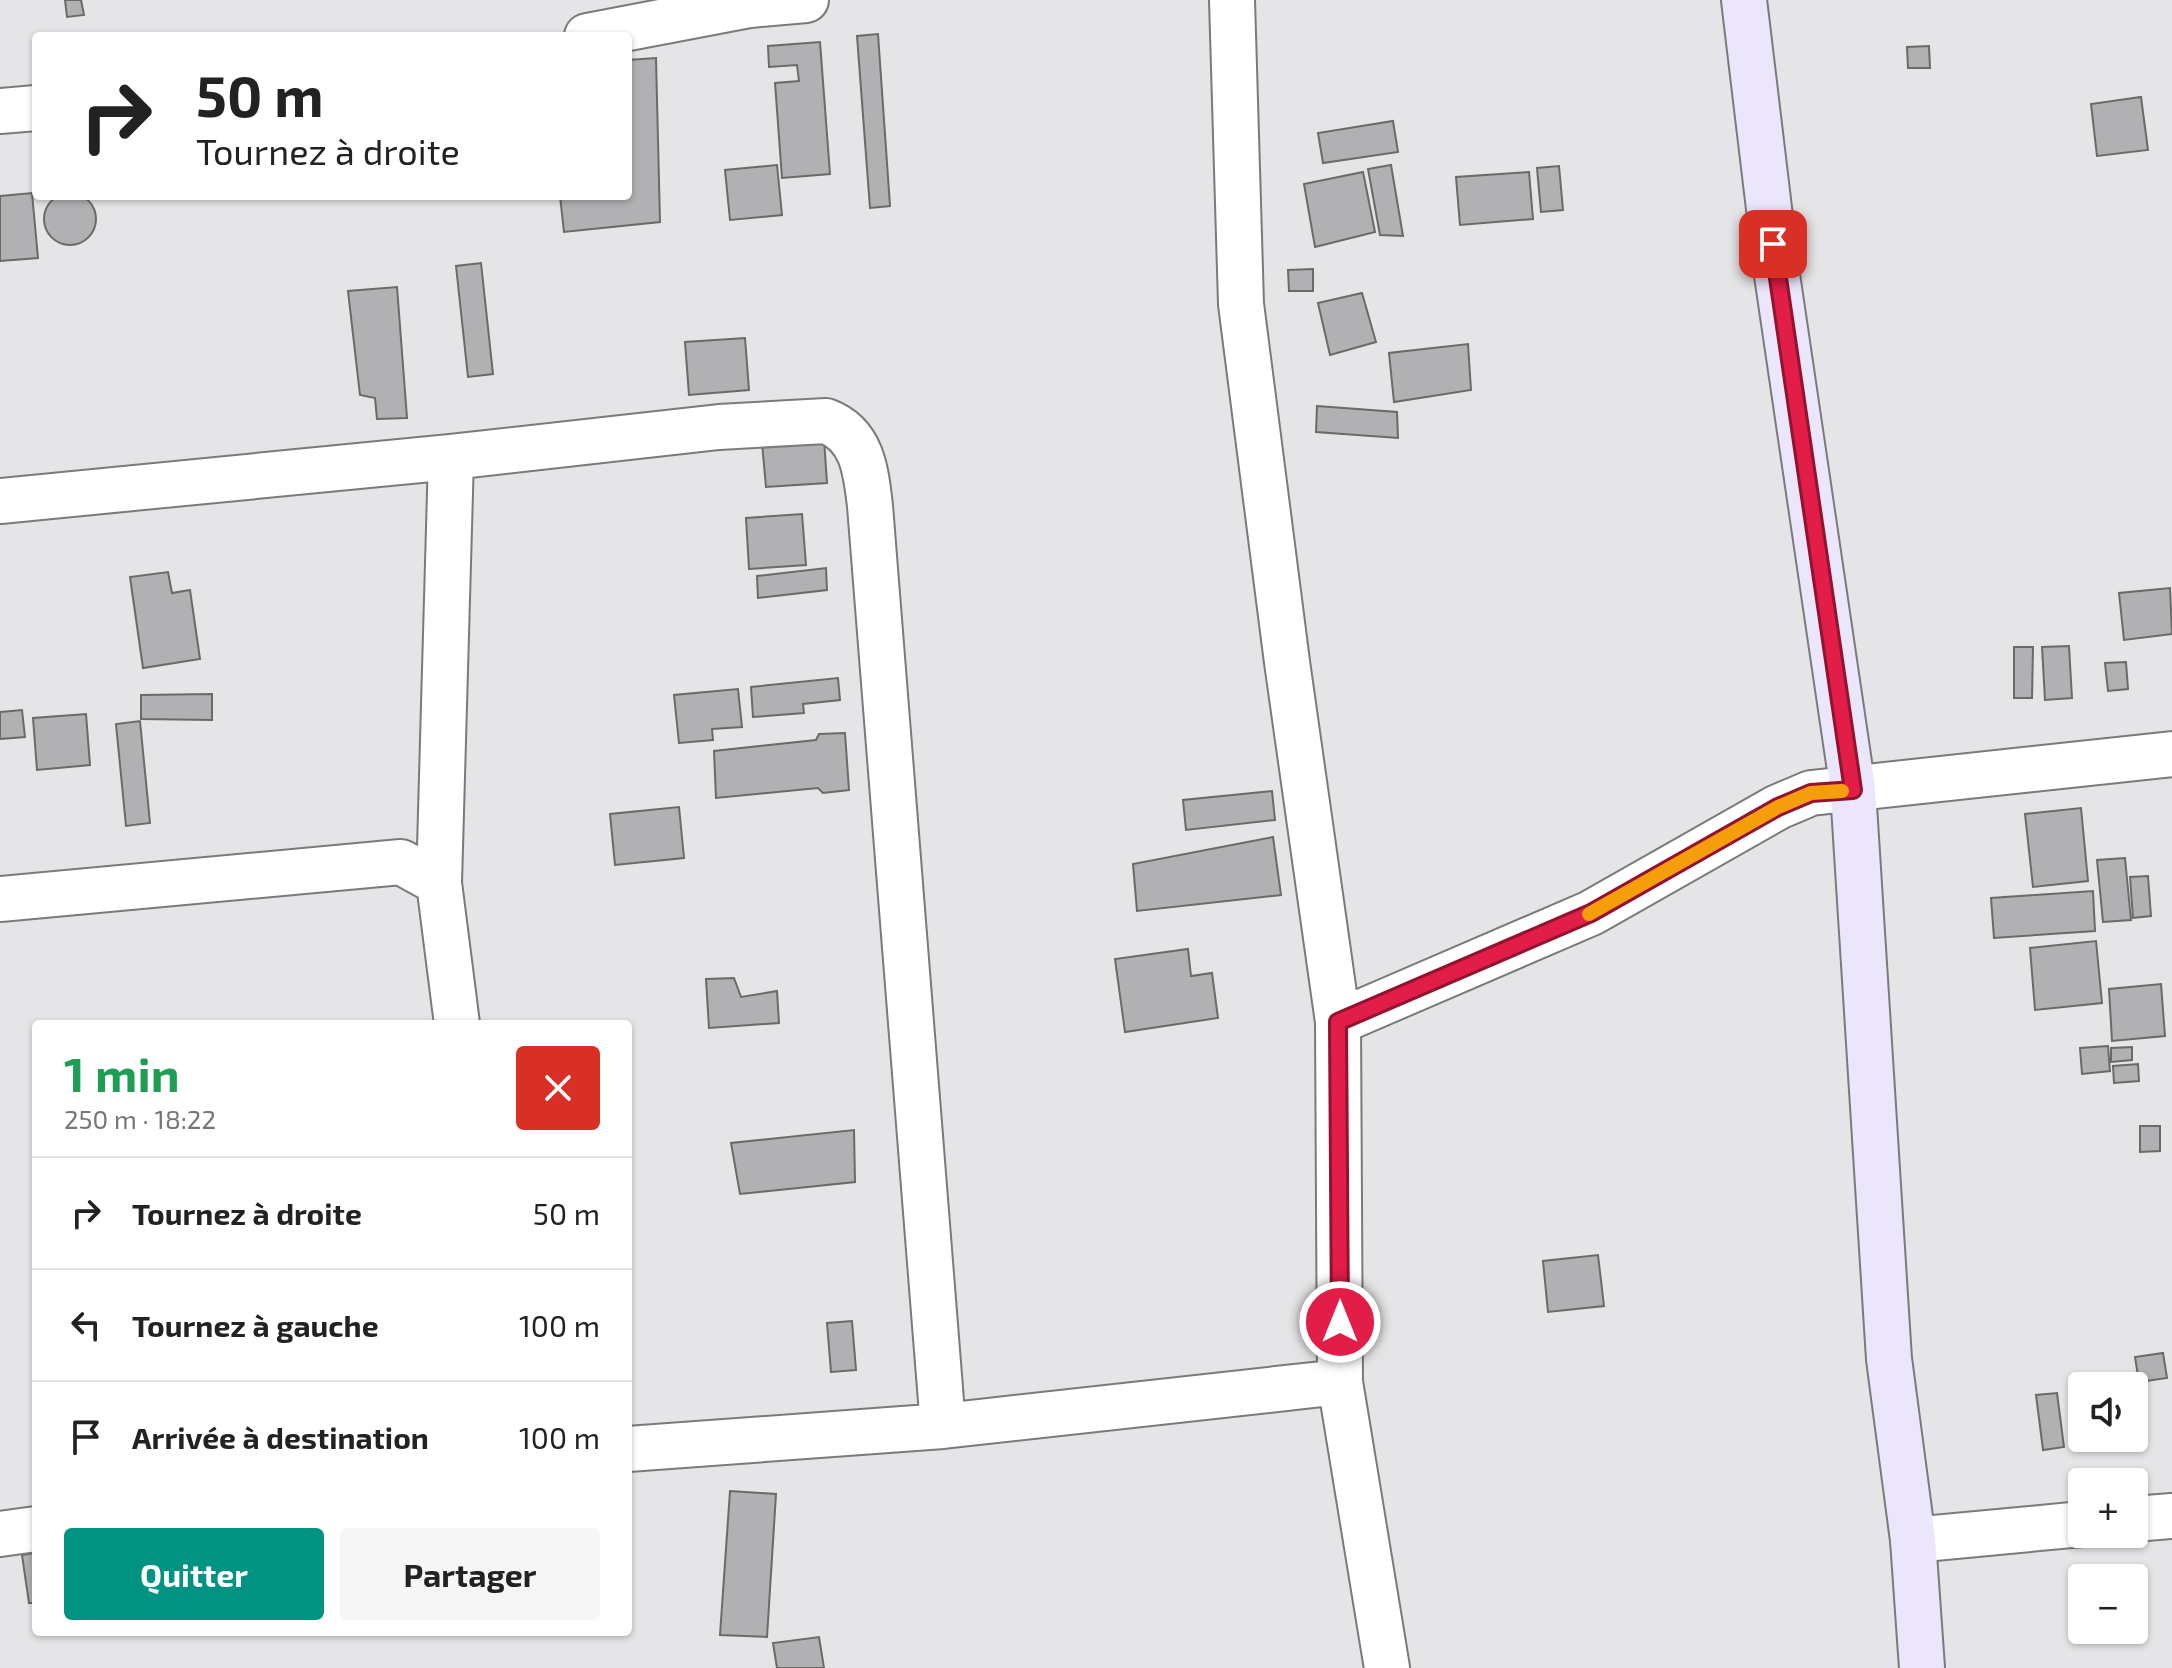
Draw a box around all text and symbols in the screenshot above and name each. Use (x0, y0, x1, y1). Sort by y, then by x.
text: 50 m (196, 61, 324, 128)
icon: right (64, 64, 168, 168)
text: Tournez à droite (196, 129, 460, 172)
pin (1739, 210, 1807, 278)
icon: arrive (1751, 222, 1795, 266)
text: 1 min (64, 1044, 180, 1102)
button: close (516, 1046, 600, 1130)
text: 250 m · 18:22 (64, 1103, 216, 1134)
icon: right (64, 1191, 108, 1235)
text: Tournez à droite (132, 1195, 362, 1231)
text: 50 m (533, 1195, 600, 1231)
position arrow (1298, 1280, 1382, 1364)
icon: left (64, 1303, 108, 1347)
text: Tournez à gauche (132, 1307, 379, 1343)
text: 100 m (519, 1307, 600, 1343)
map controls (2068, 1372, 2148, 1644)
button: sound (2068, 1372, 2148, 1452)
icon: arrive (64, 1415, 108, 1459)
text: Arrivée à destination (132, 1419, 429, 1455)
text: 100 m (519, 1419, 600, 1455)
button: + (2068, 1468, 2148, 1548)
button: Quitter (64, 1528, 324, 1620)
button: Partager (340, 1528, 600, 1620)
button: − (2068, 1564, 2148, 1644)

